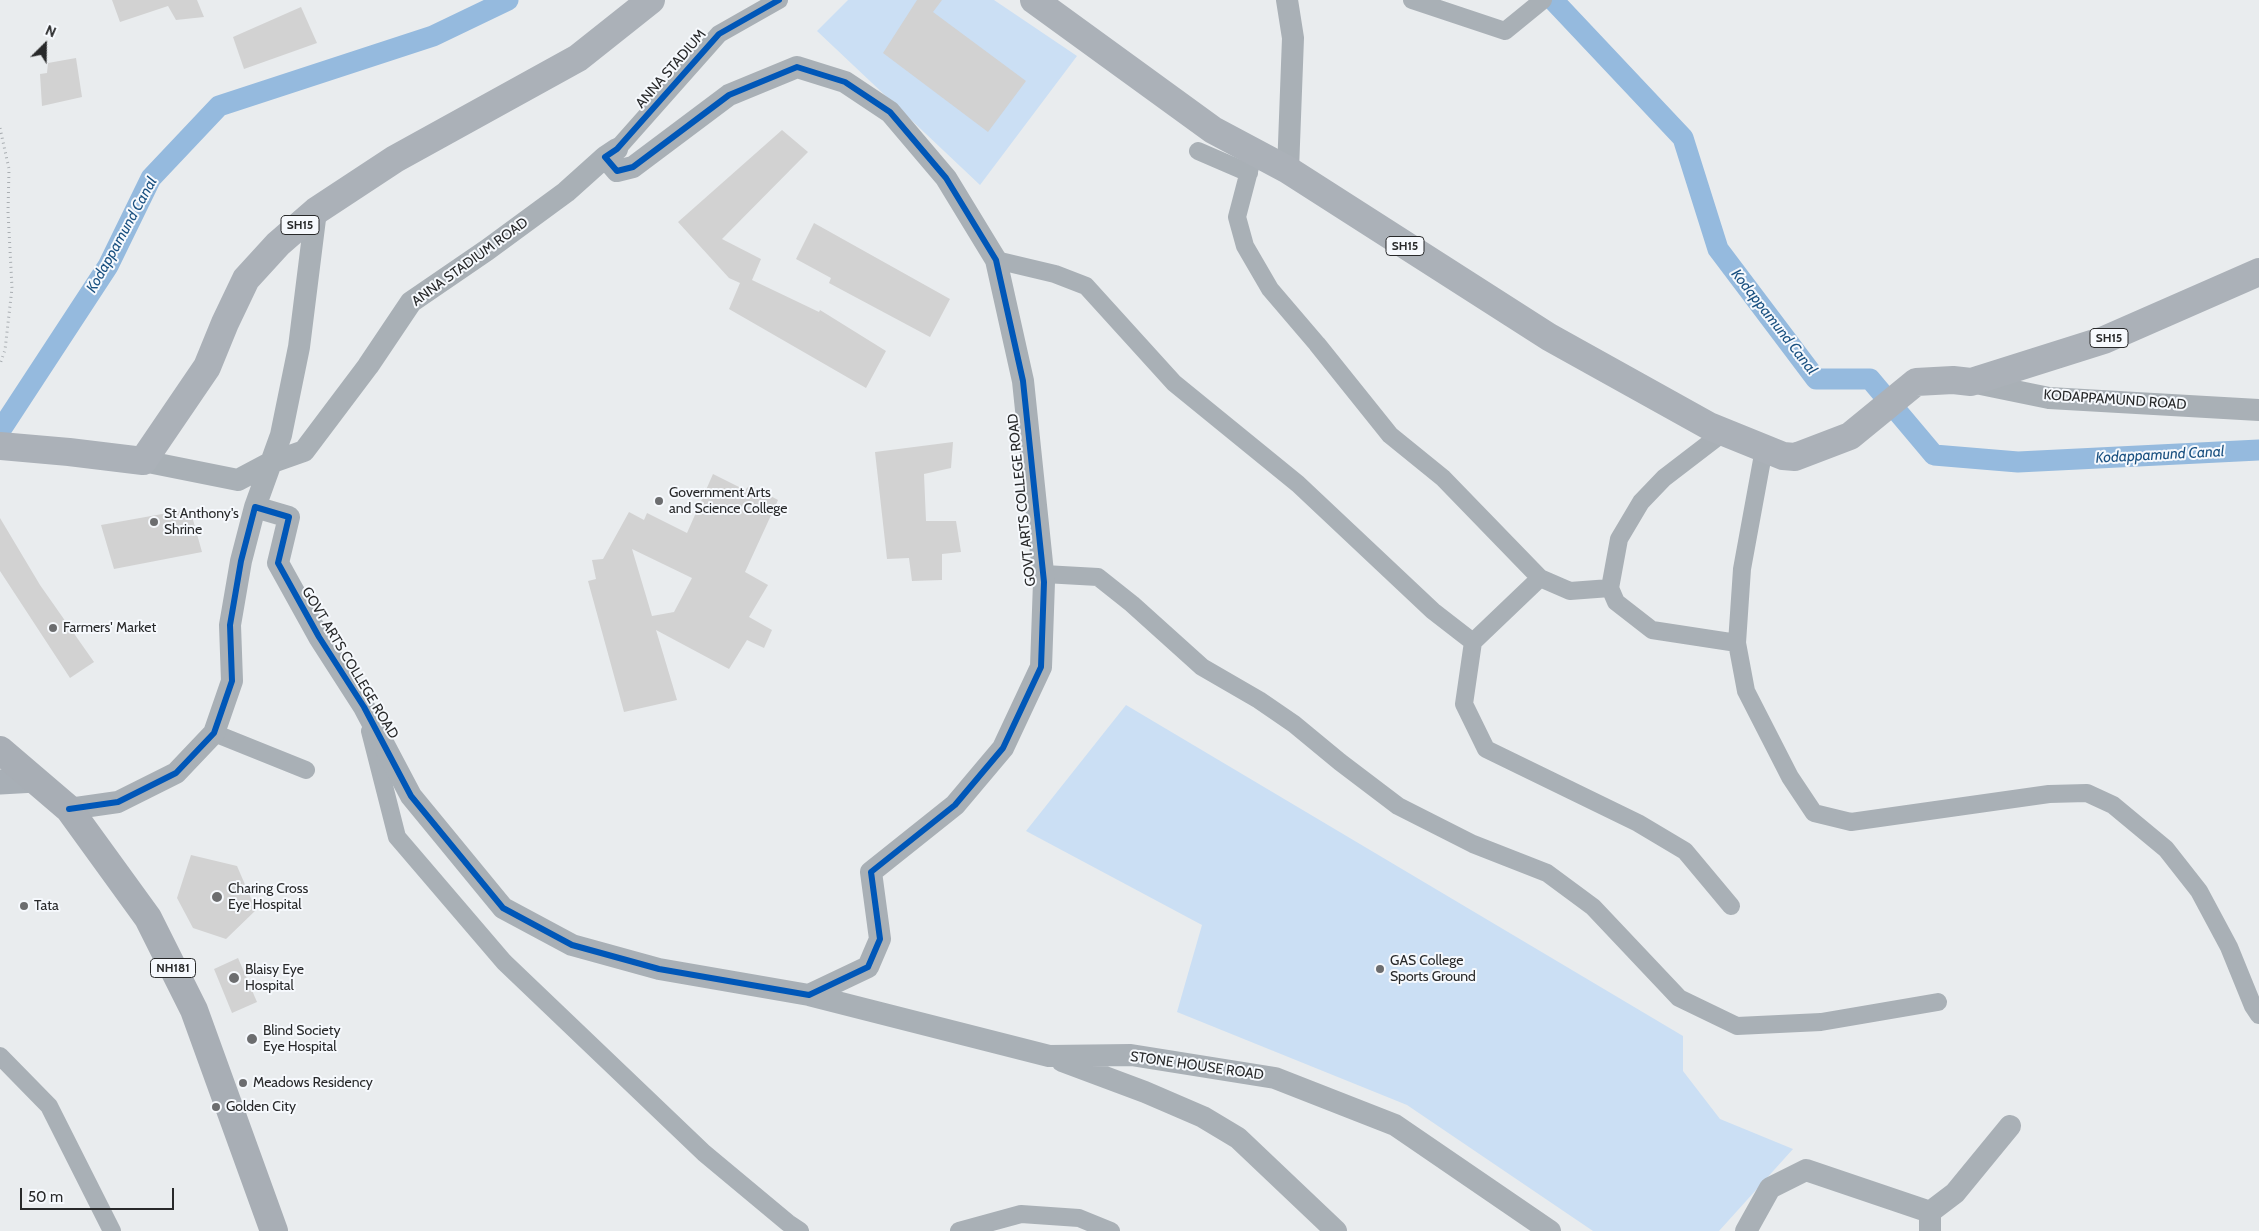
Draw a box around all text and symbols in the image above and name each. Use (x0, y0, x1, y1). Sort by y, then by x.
north arrow (20, 20, 70, 70)
text: N (43, 21, 59, 41)
street label: ANNA STADIUM (632, 26, 710, 112)
water label: Kodappamund Canal (83, 174, 161, 296)
street label: ANNA STADIUM ROAD (409, 214, 531, 310)
road number: SH15 (281, 216, 319, 234)
road number: SH15 (1386, 237, 1424, 256)
water label: Kodappamund Canal (1727, 266, 1821, 378)
road number: SH15 (2090, 328, 2128, 348)
street label: KODAPPAMUND ROAD (2043, 387, 2187, 413)
street label: GOVT ARTS COLLEGE ROAD (1005, 413, 1039, 587)
water label: Kodappamund Canal (2095, 443, 2225, 467)
place label: Government Arts and Science College (669, 485, 788, 518)
marker: Government Arts and Science College (653, 495, 665, 507)
place label: St Anthony's Shrine (164, 506, 239, 538)
marker: St Anthony's Shrine (148, 516, 160, 528)
street label: GOVT ARTS COLLEGE ROAD (298, 584, 402, 742)
place label: Farmers' Market (63, 620, 156, 636)
marker: Farmers' Market (47, 622, 59, 634)
place label: Charing Cross Eye Hospital (228, 881, 308, 914)
marker: Charing Cross Eye Hospital (210, 890, 224, 904)
place label: Tata (34, 898, 59, 914)
marker: Tata (18, 900, 30, 912)
place label: GAS College Sports Ground (1390, 953, 1476, 986)
road number: NH181 (150, 958, 196, 978)
place label: Blaisy Eye Hospital (245, 962, 304, 994)
marker: GAS College Sports Ground (1374, 963, 1386, 975)
marker: Blaisy Eye Hospital (227, 971, 241, 985)
place label: Blind Society Eye Hospital (263, 1023, 340, 1056)
marker: Blind Society Eye Hospital (245, 1032, 259, 1046)
street label: STONE HOUSE ROAD (1129, 1048, 1265, 1084)
place label: Meadows Residency (253, 1075, 373, 1091)
marker: Meadows Residency (237, 1077, 249, 1089)
place label: Golden City (226, 1099, 296, 1115)
marker: Golden City (210, 1101, 222, 1113)
scale bar (22, 1178, 176, 1210)
text: 50 m (28, 1188, 63, 1206)

